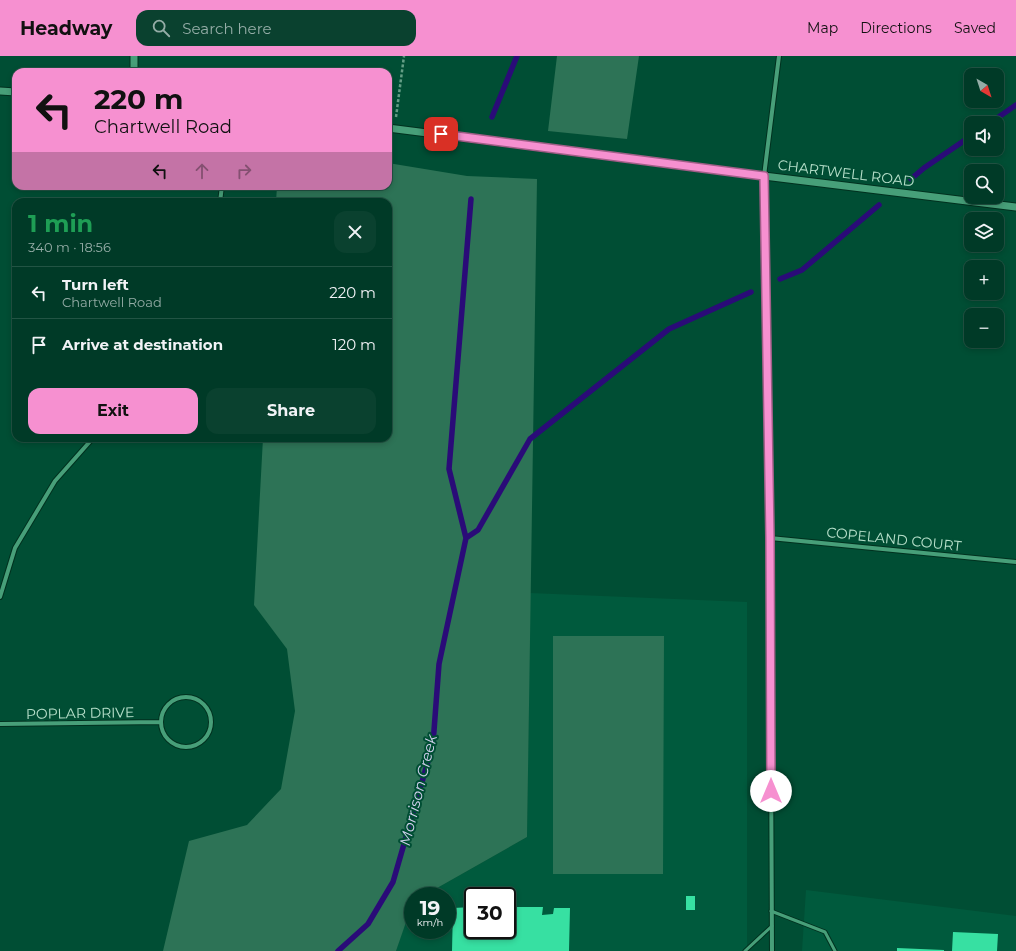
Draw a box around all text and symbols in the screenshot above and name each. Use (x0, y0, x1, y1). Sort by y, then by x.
search box (136, 10, 416, 46)
text: Headway (20, 17, 112, 40)
icon: search (150, 17, 172, 39)
text: Search here (182, 19, 272, 38)
text: Map (807, 19, 838, 37)
text: Directions (860, 19, 932, 37)
text: Saved (954, 19, 996, 37)
north arrow (964, 68, 1004, 108)
map controls (964, 68, 1004, 348)
text: 220 m (94, 82, 183, 116)
icon: left (28, 84, 80, 136)
text: Chartwell Road (94, 116, 232, 138)
button: sound (964, 116, 1004, 156)
pin (424, 117, 458, 151)
icon: arrive (430, 123, 452, 145)
street label: CHARTWELL ROAD (777, 156, 915, 190)
icon: left (149, 160, 171, 182)
icon: ahead (191, 160, 213, 182)
icon: right (233, 160, 255, 182)
button: search (964, 164, 1004, 204)
text: 1 min (28, 209, 93, 238)
button: close (334, 211, 376, 253)
button: layers (964, 212, 1004, 252)
text: 340 m · 18:56 (28, 239, 111, 255)
button: + (964, 260, 1004, 300)
text: Turn left (62, 275, 129, 294)
icon: left (28, 282, 50, 304)
text: 220 m (329, 283, 376, 302)
text: Chartwell Road (62, 294, 162, 310)
button: − (964, 308, 1004, 348)
icon: arrive (28, 334, 50, 356)
text: Arrive at destination (62, 335, 223, 354)
text: 120 m (332, 335, 376, 354)
button: Exit (28, 388, 198, 434)
button: Share (206, 388, 376, 434)
street label: COPELAND COURT (826, 523, 962, 555)
street label: POPLAR DRIVE (26, 703, 134, 723)
water label: Morrison Creek (395, 731, 441, 848)
position arrow (750, 770, 792, 812)
speed limit sign: 30 (464, 887, 516, 939)
text: 19 (420, 896, 440, 920)
text: km/h (417, 916, 443, 929)

